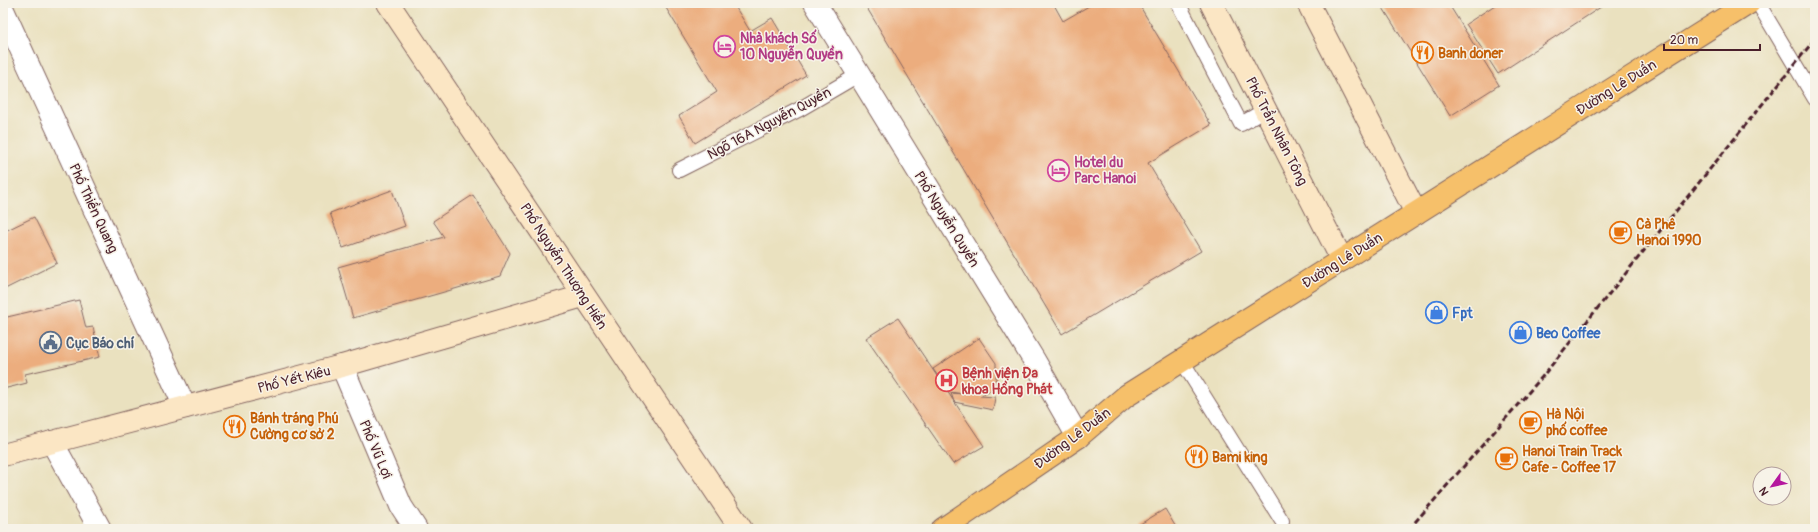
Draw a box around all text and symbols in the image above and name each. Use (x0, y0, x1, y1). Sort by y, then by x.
scale bar (1664, 26, 1760, 52)
place label: Nhà khách Số 10 Nguyễn Quyền (740, 29, 843, 63)
hotel icon: Nhà khách Số 10 Nguyễn Quyền (711, 33, 737, 59)
text: 20 m (1670, 33, 1699, 48)
restaurant icon: Banh doner (1410, 40, 1436, 66)
place label: Banh doner (1438, 45, 1504, 62)
street label: Đường Lê Duẩn (1572, 55, 1660, 119)
street label: Phố Trần Nhân Tông (1242, 73, 1313, 188)
street label: Ngõ 16A Nguyễn Quyền (704, 83, 834, 163)
place label: Hotel du Parc Hanoi (1074, 154, 1136, 187)
hotel icon: Hotel du Parc Hanoi (1045, 157, 1071, 183)
street label: Phố Thiền Quang (65, 160, 123, 256)
street label: Phố Nguyễn Quyền (910, 168, 984, 270)
street label: Phố Nguyễn Thượng Hiền (516, 199, 612, 333)
place label: Cà Phê Hanoi 1990 (1636, 216, 1702, 249)
cafe icon: Cà Phê Hanoi 1990 (1608, 219, 1634, 245)
street label: Đường Lê Duẩn (1298, 228, 1386, 292)
shop icon: Fpt (1423, 300, 1449, 326)
place label: Fpt (1452, 305, 1473, 322)
shop icon: Beo Coffee (1507, 320, 1533, 346)
place label: Beo Coffee (1536, 325, 1602, 342)
public building icon: Cục Báo chí (37, 330, 63, 356)
place label: Cục Báo chí (66, 335, 135, 352)
street label: Phố Yết Kiêu (256, 361, 332, 397)
place label: Bệnh viện Đa khoa Hồng Phát (961, 365, 1053, 398)
hospital icon: Bệnh viện Đa khoa Hồng Phát (933, 368, 959, 394)
street label: Đường Lê Duẩn (1030, 403, 1114, 473)
place label: Hà Nội phố coffee (1546, 406, 1609, 439)
cafe icon: Hà Nội phố coffee (1517, 409, 1543, 435)
place label: Bánh tráng Phú Cường cơ sở 2 (250, 410, 339, 443)
restaurant icon: Bánh tráng Phú Cường cơ sở 2 (222, 413, 248, 439)
street label: Phố Vũ Lợi (356, 417, 397, 482)
place label: Hanoi Train Track Cafe - Coffee 17 (1522, 443, 1622, 476)
restaurant icon: Bami king (1183, 444, 1209, 470)
cafe icon: Hanoi Train Track Cafe - Coffee 17 (1494, 446, 1520, 472)
place label: Bami king (1212, 449, 1268, 466)
north arrow (1752, 466, 1792, 506)
text: N (1756, 484, 1772, 498)

